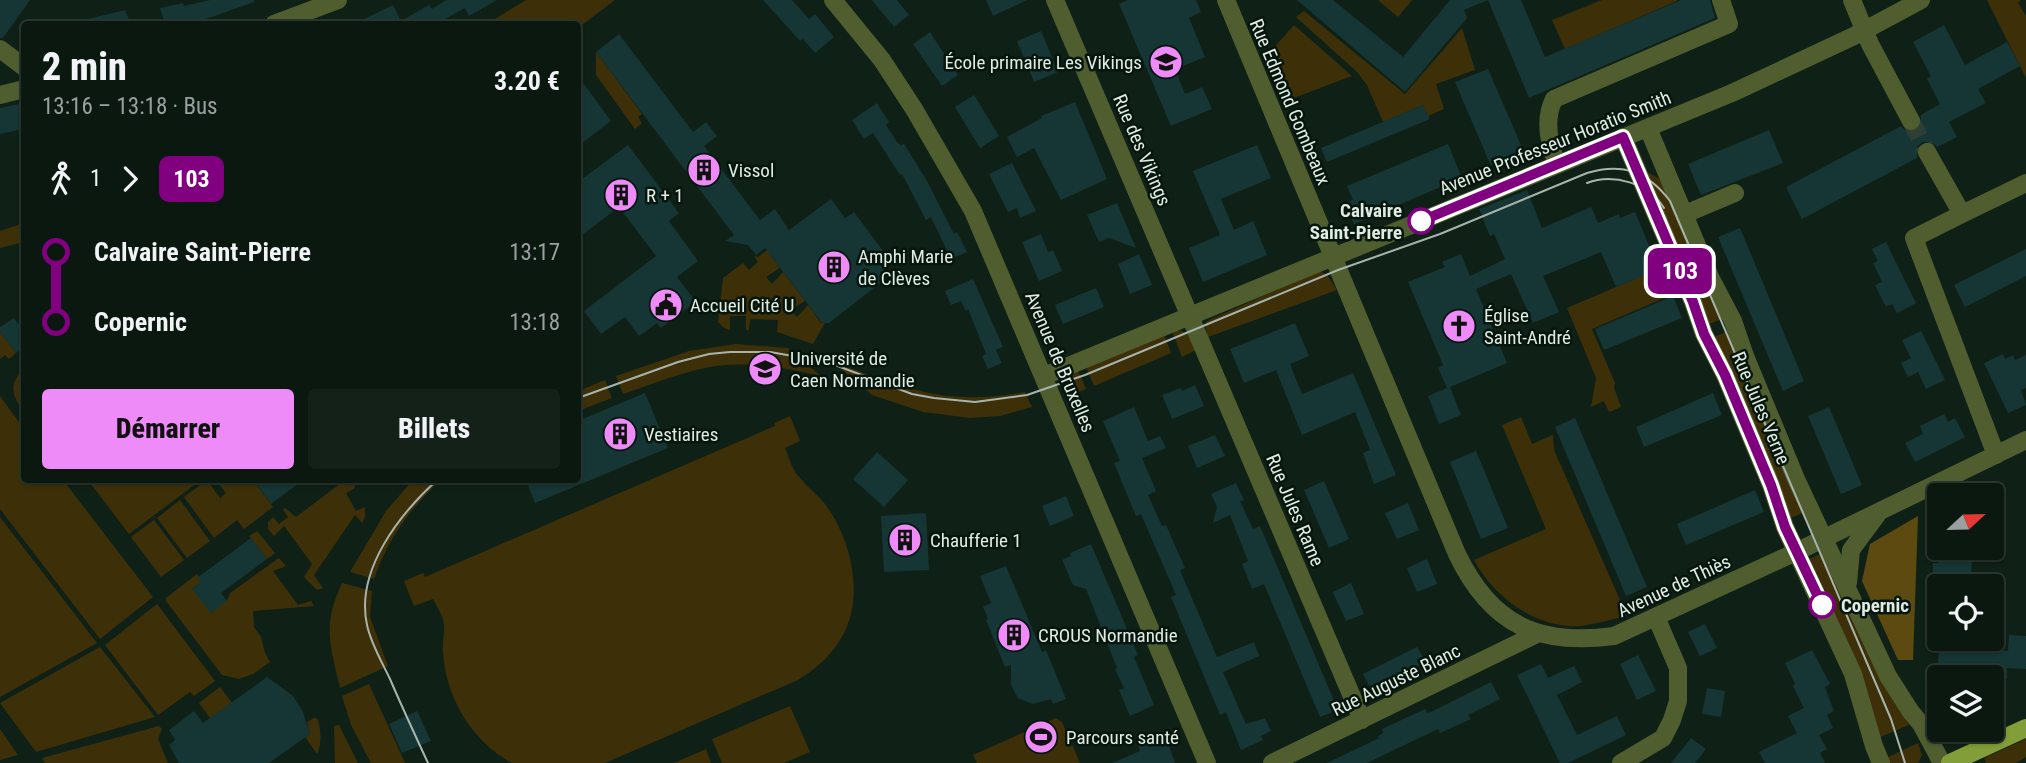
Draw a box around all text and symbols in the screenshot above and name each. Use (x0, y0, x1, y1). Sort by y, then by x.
street label: Rue Edmond Gombeaux (1245, 16, 1335, 188)
school or university icon: École primaire Les Vikings (1147, 43, 1185, 81)
text: 2 min (42, 45, 127, 89)
place label: École primaire Les Vikings (944, 51, 1142, 74)
text: 3.20 € (494, 66, 560, 96)
street label: Avenue Professeur Horatio Smith (1436, 86, 1674, 200)
street label: Rue des Vikings (1108, 91, 1176, 209)
text: 13:16 – 13:18 · Bus (42, 93, 218, 120)
building icon: Vissol (685, 151, 723, 189)
place label: Vissol (728, 159, 774, 182)
icon: walk (42, 160, 80, 198)
icon: forward (111, 160, 149, 198)
text: 1 (90, 165, 101, 192)
text: 103 (173, 165, 210, 193)
building icon: R + 1 (602, 176, 640, 214)
place label: R + 1 (646, 184, 684, 207)
place label: Calvaire Saint-Pierre (1310, 199, 1402, 244)
marker: Calvaire Saint-Pierre (1408, 208, 1434, 234)
text: Calvaire Saint-Pierre (94, 237, 311, 267)
text: 13:17 (509, 239, 560, 266)
place label: Amphi Marie de Clèves (858, 245, 953, 290)
building icon: Amphi Marie de Clèves (815, 248, 853, 286)
line badge: 103 (1640, 248, 1720, 294)
text: 103 (1662, 257, 1698, 285)
public building icon: Accueil Cité U (647, 286, 685, 324)
street label: Avenue de Bruxelles (1020, 288, 1100, 436)
place label: Accueil Cité U (690, 294, 794, 317)
place label: Église Saint-André (1484, 304, 1571, 349)
text: Copernic (94, 307, 187, 337)
church icon: Église Saint-André (1440, 307, 1478, 345)
text: 13:18 (509, 309, 560, 336)
place label: Université de Caen Normandie (790, 347, 915, 392)
street label: Rue Jules Verne (1727, 348, 1795, 468)
school or university icon: Université de Caen Normandie (746, 350, 784, 388)
button: Démarrer (42, 389, 294, 469)
button: Billets (308, 389, 560, 469)
building icon: Vestiaires (601, 415, 639, 453)
place label: Vestiaires (644, 423, 718, 446)
street label: Rue Jules Rame (1261, 450, 1329, 570)
north arrow (1927, 483, 2004, 560)
map controls (1927, 483, 2004, 742)
building icon: Chaufferie 1 (886, 521, 924, 559)
place label: Chaufferie 1 (930, 529, 1022, 552)
street label: Avenue de Thiès (1614, 550, 1734, 622)
button: locate (1927, 574, 2004, 651)
marker: Copernic (1809, 592, 1835, 618)
place label: Copernic (1841, 594, 1909, 617)
building icon: CROUS Normandie (995, 616, 1033, 654)
place label: CROUS Normandie (1038, 624, 1178, 647)
street label: Rue Auguste Blanc (1328, 639, 1464, 721)
button: layers (1927, 665, 2004, 742)
sports icon: Parcours santé (1022, 718, 1060, 756)
place label: Parcours santé (1066, 726, 1179, 749)

